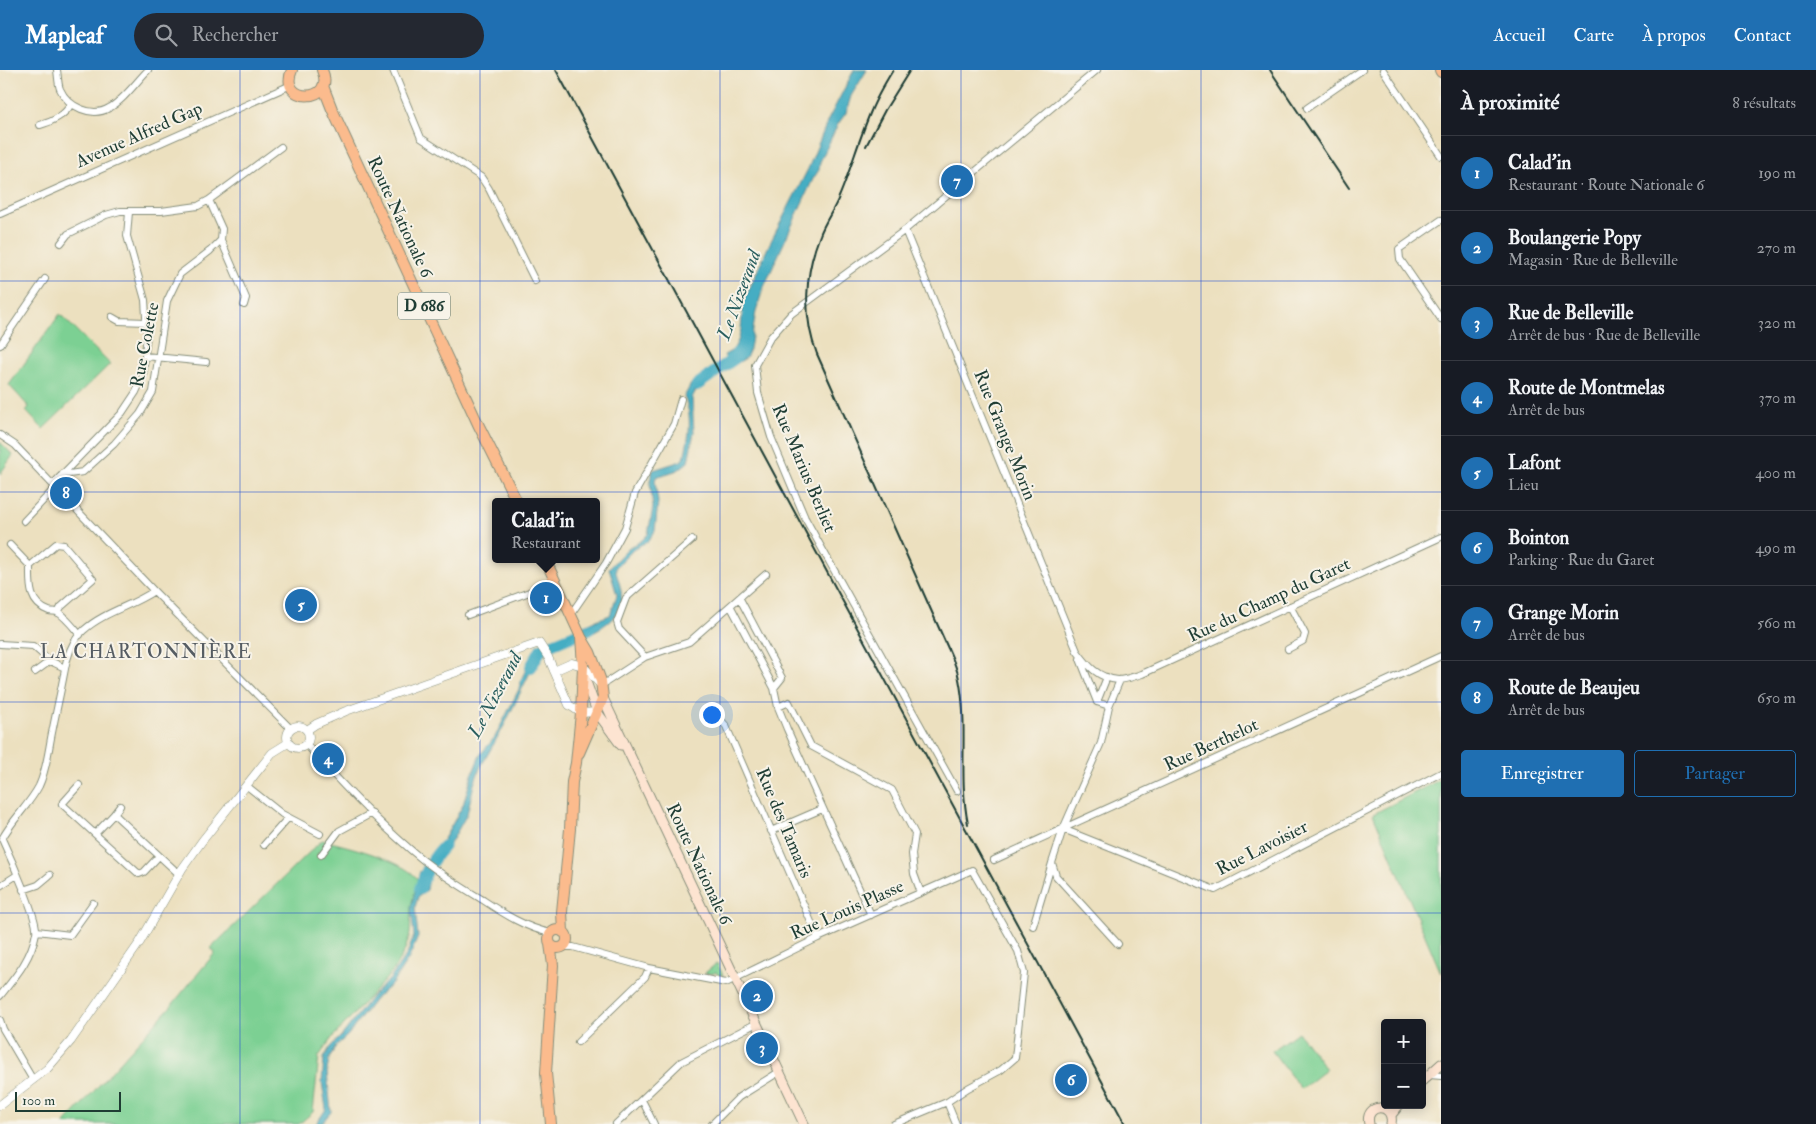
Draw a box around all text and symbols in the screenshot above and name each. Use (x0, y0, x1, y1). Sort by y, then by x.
search box (134, 13, 484, 58)
text: Mapleaf (25, 20, 104, 51)
icon: search (152, 21, 180, 49)
text: Rechercher (192, 23, 278, 47)
text: Accueil (1493, 24, 1546, 47)
text: Carte (1574, 24, 1614, 47)
text: À propos (1642, 24, 1706, 47)
text: Contact (1734, 24, 1791, 47)
text: À proximité (1461, 89, 1559, 116)
text: 8 résultats (1732, 93, 1796, 113)
street label: Avenue Alfred Gap (71, 97, 206, 174)
text: Calad'in (1508, 151, 1571, 175)
street label: Route Nationale 6 (362, 152, 439, 282)
pin: 7 (941, 162, 973, 200)
text: 1 (1474, 163, 1480, 183)
text: 190 m (1758, 163, 1796, 183)
text: Restaurant · Route Nationale 6 (1508, 175, 1704, 195)
text: Boulangerie Popy (1508, 226, 1641, 250)
text: 2 (1473, 238, 1481, 258)
text: 270 m (1757, 238, 1796, 258)
water label: Le Nizerand (711, 246, 767, 344)
text: Magasin · Rue de Belleville (1508, 250, 1678, 270)
road number: D 686 (398, 292, 450, 320)
street label: Rue Colette (125, 300, 165, 390)
text: Rue de Belleville (1508, 301, 1633, 325)
text: 3 (1474, 313, 1480, 333)
text: 320 m (1758, 313, 1796, 333)
text: Arrêt de bus · Rue de Belleville (1508, 325, 1700, 345)
street label: Rue Grange Morin (968, 366, 1042, 504)
text: Route de Montmelas (1508, 376, 1665, 400)
text: 4 (1473, 388, 1481, 408)
text: 370 m (1759, 388, 1796, 408)
street label: Rue Marius Berliet (767, 400, 841, 536)
text: Arrêt de bus (1508, 400, 1585, 420)
text: Lafont (1508, 451, 1561, 475)
text: 5 (1473, 463, 1481, 483)
text: 400 m (1755, 463, 1796, 483)
pin: 8 (50, 474, 82, 512)
text: Lieu (1508, 475, 1539, 495)
popup (492, 498, 600, 563)
text: Calad'in (511, 509, 575, 533)
text: Bointon (1508, 526, 1569, 550)
text: Restaurant (511, 533, 581, 553)
text: 6 (1473, 538, 1481, 558)
text: 490 m (1755, 538, 1796, 558)
text: Parking · Rue du Garet (1508, 550, 1654, 570)
street label: Rue du Champ du Garet (1184, 552, 1354, 648)
pin: 1 (530, 579, 562, 617)
pin: 5 (285, 586, 317, 624)
text: Grange Morin (1508, 601, 1619, 625)
text: 7 (1473, 613, 1481, 633)
text: 560 m (1757, 613, 1796, 633)
text: Arrêt de bus (1508, 625, 1585, 645)
district label: LA CHARTONNIÈRE (40, 638, 252, 664)
water label: Le Nizerand (462, 647, 528, 743)
text: Route de Beaujeu (1508, 676, 1640, 700)
text: 8 (1473, 688, 1481, 708)
text: 650 m (1757, 688, 1796, 708)
text: Arrêt de bus (1508, 700, 1585, 720)
your location (699, 702, 725, 728)
street label: Rue Berthelot (1160, 713, 1262, 777)
pin: 4 (312, 740, 344, 778)
button: Enregistrer (1461, 750, 1624, 797)
button: Partager (1634, 750, 1796, 797)
street label: Rue des Tamaris (750, 764, 818, 882)
street label: Route Nationale 6 (661, 799, 738, 929)
street label: Rue Lavoisier (1212, 815, 1312, 881)
street label: Rue Louis Plasse (787, 875, 908, 945)
pin: 2 (741, 977, 773, 1015)
map controls (1381, 1019, 1426, 1109)
button: + (1381, 1019, 1426, 1064)
pin: 3 (746, 1029, 778, 1067)
pin: 6 (1055, 1061, 1087, 1099)
button: − (1381, 1064, 1426, 1109)
scale bar (15, 1089, 121, 1112)
text: 100 m (22, 1092, 55, 1109)

